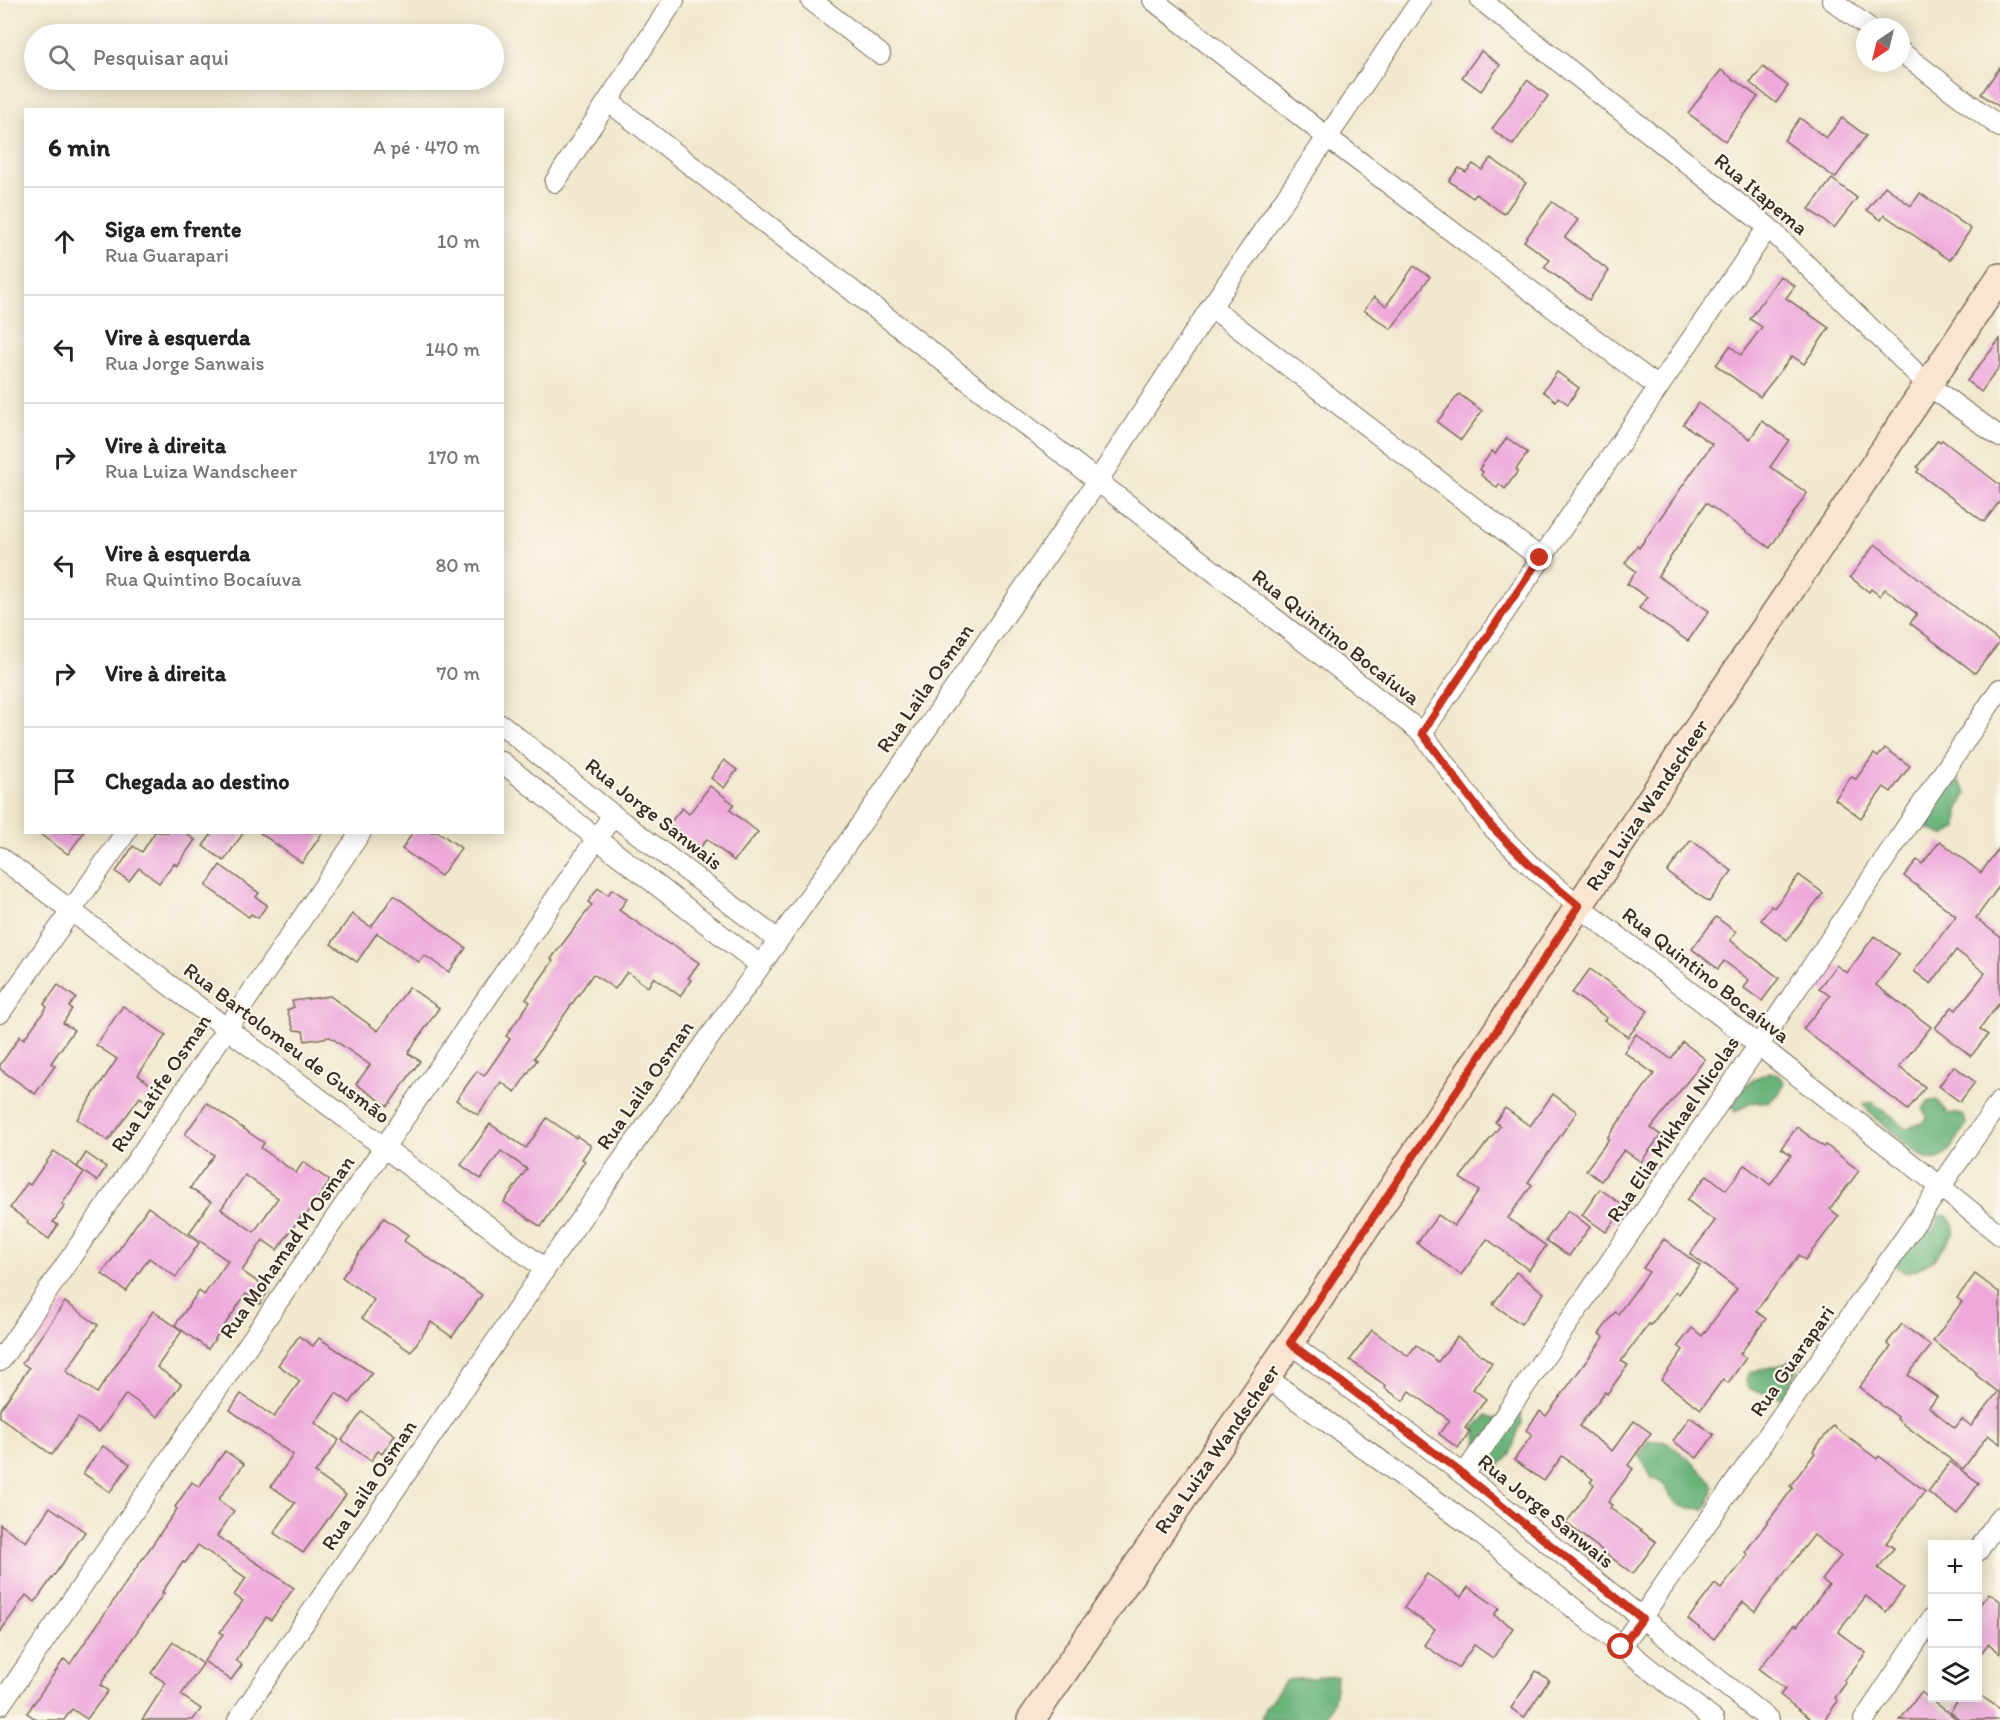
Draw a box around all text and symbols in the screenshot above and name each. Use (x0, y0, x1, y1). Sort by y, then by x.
north arrow (1856, 18, 1910, 72)
search box (24, 24, 504, 90)
icon: search (45, 41, 78, 74)
text: Pesquisar aqui (93, 44, 229, 71)
text: 6 min (48, 131, 110, 163)
text: A pé · 470 m (373, 135, 480, 159)
street label: Rua Itapema (1709, 147, 1813, 240)
text: Siga em frente (105, 216, 241, 243)
icon: ahead (48, 225, 81, 258)
text: 10 m (437, 229, 480, 253)
text: Rua Guarapari (105, 243, 229, 267)
text: Vire à esquerda (105, 324, 250, 351)
icon: left (48, 333, 81, 366)
text: 140 m (425, 337, 480, 361)
text: Rua Jorge Sanwais (105, 351, 264, 375)
text: Vire à direita (105, 432, 226, 459)
icon: right (48, 441, 81, 474)
text: 170 m (427, 445, 480, 469)
text: Rua Luiza Wandscheer (105, 459, 297, 483)
text: Vire à esquerda (105, 540, 250, 567)
route end (1526, 544, 1552, 570)
icon: left (48, 549, 81, 582)
text: 80 m (435, 553, 480, 577)
street label: Rua Quintino Bocaíuva (1247, 563, 1425, 710)
text: Rua Quintino Bocaíuva (105, 567, 301, 591)
street label: Rua Laila Osman (871, 618, 979, 757)
icon: right (48, 657, 81, 690)
text: Vire à direita (105, 660, 226, 687)
text: 70 m (436, 661, 480, 685)
street label: Rua Luiza Wandscheer (1580, 714, 1714, 895)
street label: Rua Jorge Sanwais (581, 752, 728, 875)
icon: arrive (48, 765, 81, 798)
text: Chegada ao destino (105, 768, 289, 795)
street label: Rua Quintino Bocaíuva (1617, 901, 1795, 1048)
street label: Rua Bartolomeu de Gusmão (179, 957, 395, 1128)
street label: Rua Latife Osman (105, 1009, 216, 1157)
street label: Rua Laila Osman (591, 1015, 699, 1154)
street label: Rua Elia Mikhael Nicolas (1601, 1031, 1744, 1227)
street label: Rua Mohamad M Osman (214, 1150, 359, 1343)
street label: Rua Guarapari (1744, 1300, 1839, 1421)
street label: Rua Luiza Wandscheer (1149, 1358, 1285, 1538)
street label: Rua Laila Osman (316, 1415, 422, 1555)
street label: Rua Jorge Sanwais (1473, 1448, 1619, 1573)
map controls (1928, 1540, 1982, 1702)
button: + (1928, 1540, 1982, 1594)
button: − (1928, 1594, 1982, 1648)
route start (1607, 1633, 1633, 1659)
button: layers (1928, 1648, 1982, 1702)

